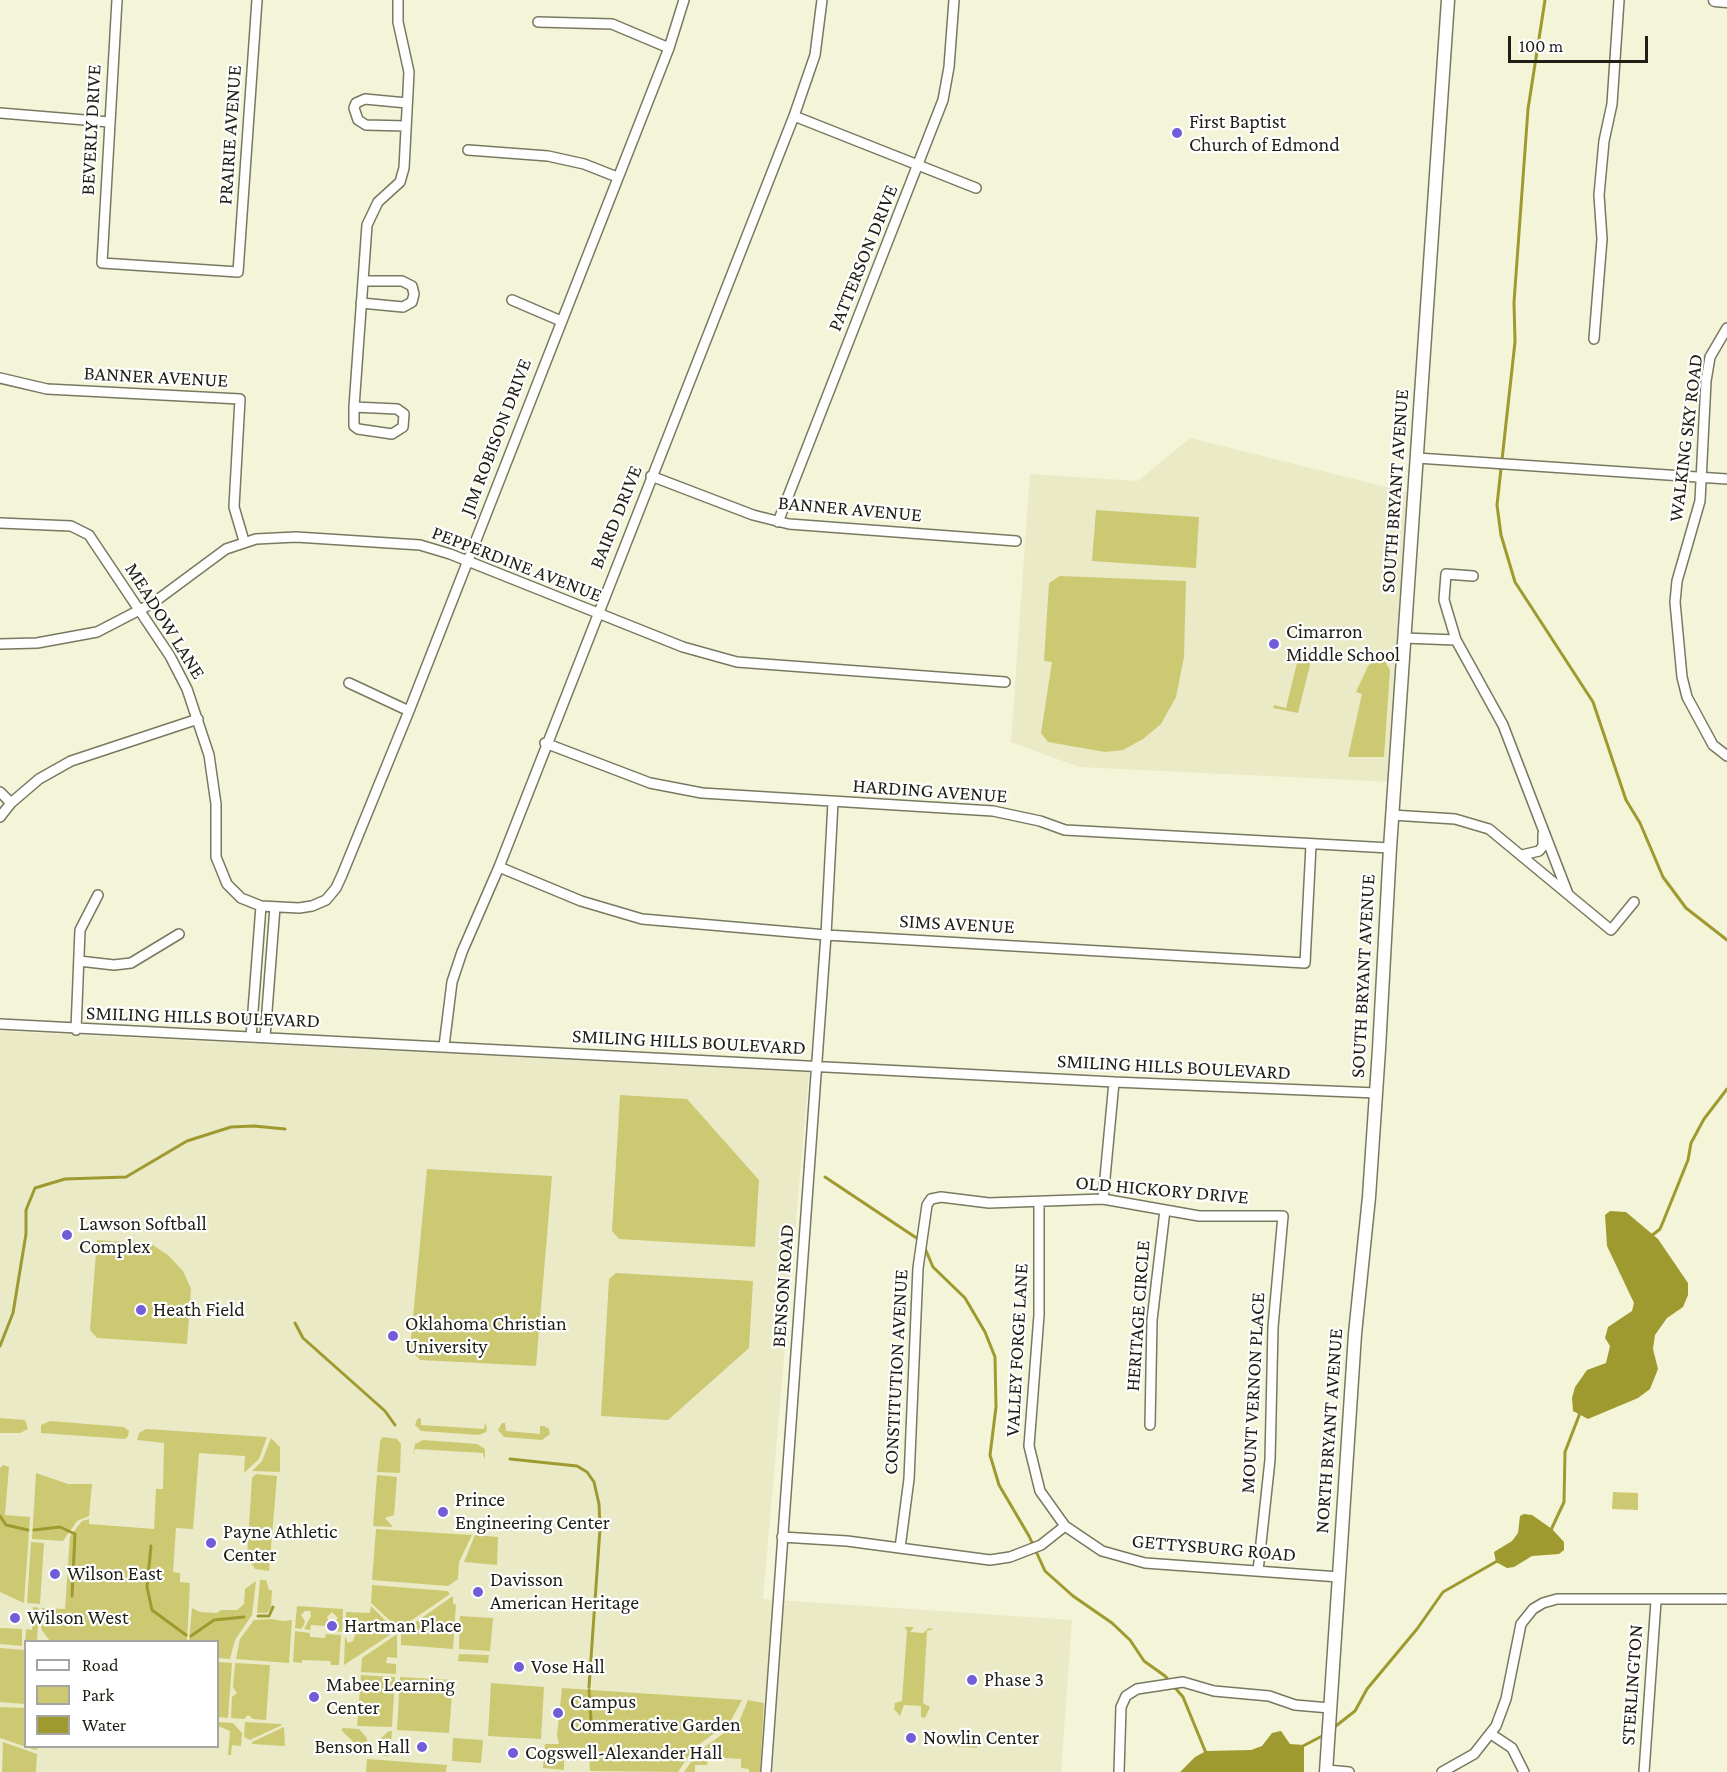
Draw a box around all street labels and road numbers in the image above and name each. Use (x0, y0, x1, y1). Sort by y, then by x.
street label: BEVERLY DRIVE (76, 64, 106, 196)
street label: PRAIRIE AVENUE (213, 64, 247, 206)
street label: PATTERSON DRIVE (823, 181, 903, 335)
street label: WALKING SKY ROAD (1664, 353, 1708, 523)
street label: JIM ROBISON DRIVE (455, 355, 537, 519)
street label: BANNER AVENUE (83, 361, 229, 393)
street label: SOUTH BRYANT AVENUE (1376, 388, 1414, 594)
street label: BAIRD DRIVE (584, 462, 648, 572)
street label: BANNER AVENUE (777, 491, 923, 527)
street label: PEPPERDINE AVENUE (429, 520, 605, 608)
street label: MEADOW LANE (120, 558, 210, 684)
street label: HARDING AVENUE (852, 774, 1008, 808)
street label: SOUTH BRYANT AVENUE (1346, 873, 1380, 1079)
street label: SIMS AVENUE (899, 909, 1015, 939)
street label: SMILING HILLS BOULEVARD (86, 1001, 320, 1033)
street label: SMILING HILLS BOULEVARD (572, 1024, 806, 1060)
street label: SMILING HILLS BOULEVARD (1057, 1049, 1291, 1085)
street label: OLD HICKORY DRIVE (1074, 1170, 1250, 1210)
street label: BENSON ROAD (767, 1224, 799, 1348)
street label: HERITAGE CIRCLE (1121, 1240, 1155, 1392)
street label: VALLEY FORGE LANE (1000, 1263, 1034, 1437)
street label: CONSTITUTION AVENUE (879, 1269, 913, 1475)
street label: MOUNT VERNON PLACE (1236, 1292, 1270, 1494)
street label: NORTH BRYANT AVENUE (1310, 1328, 1348, 1534)
street label: GETTYSBURG ROAD (1131, 1529, 1297, 1567)
street label: STERLINGTON (1616, 1624, 1648, 1746)

